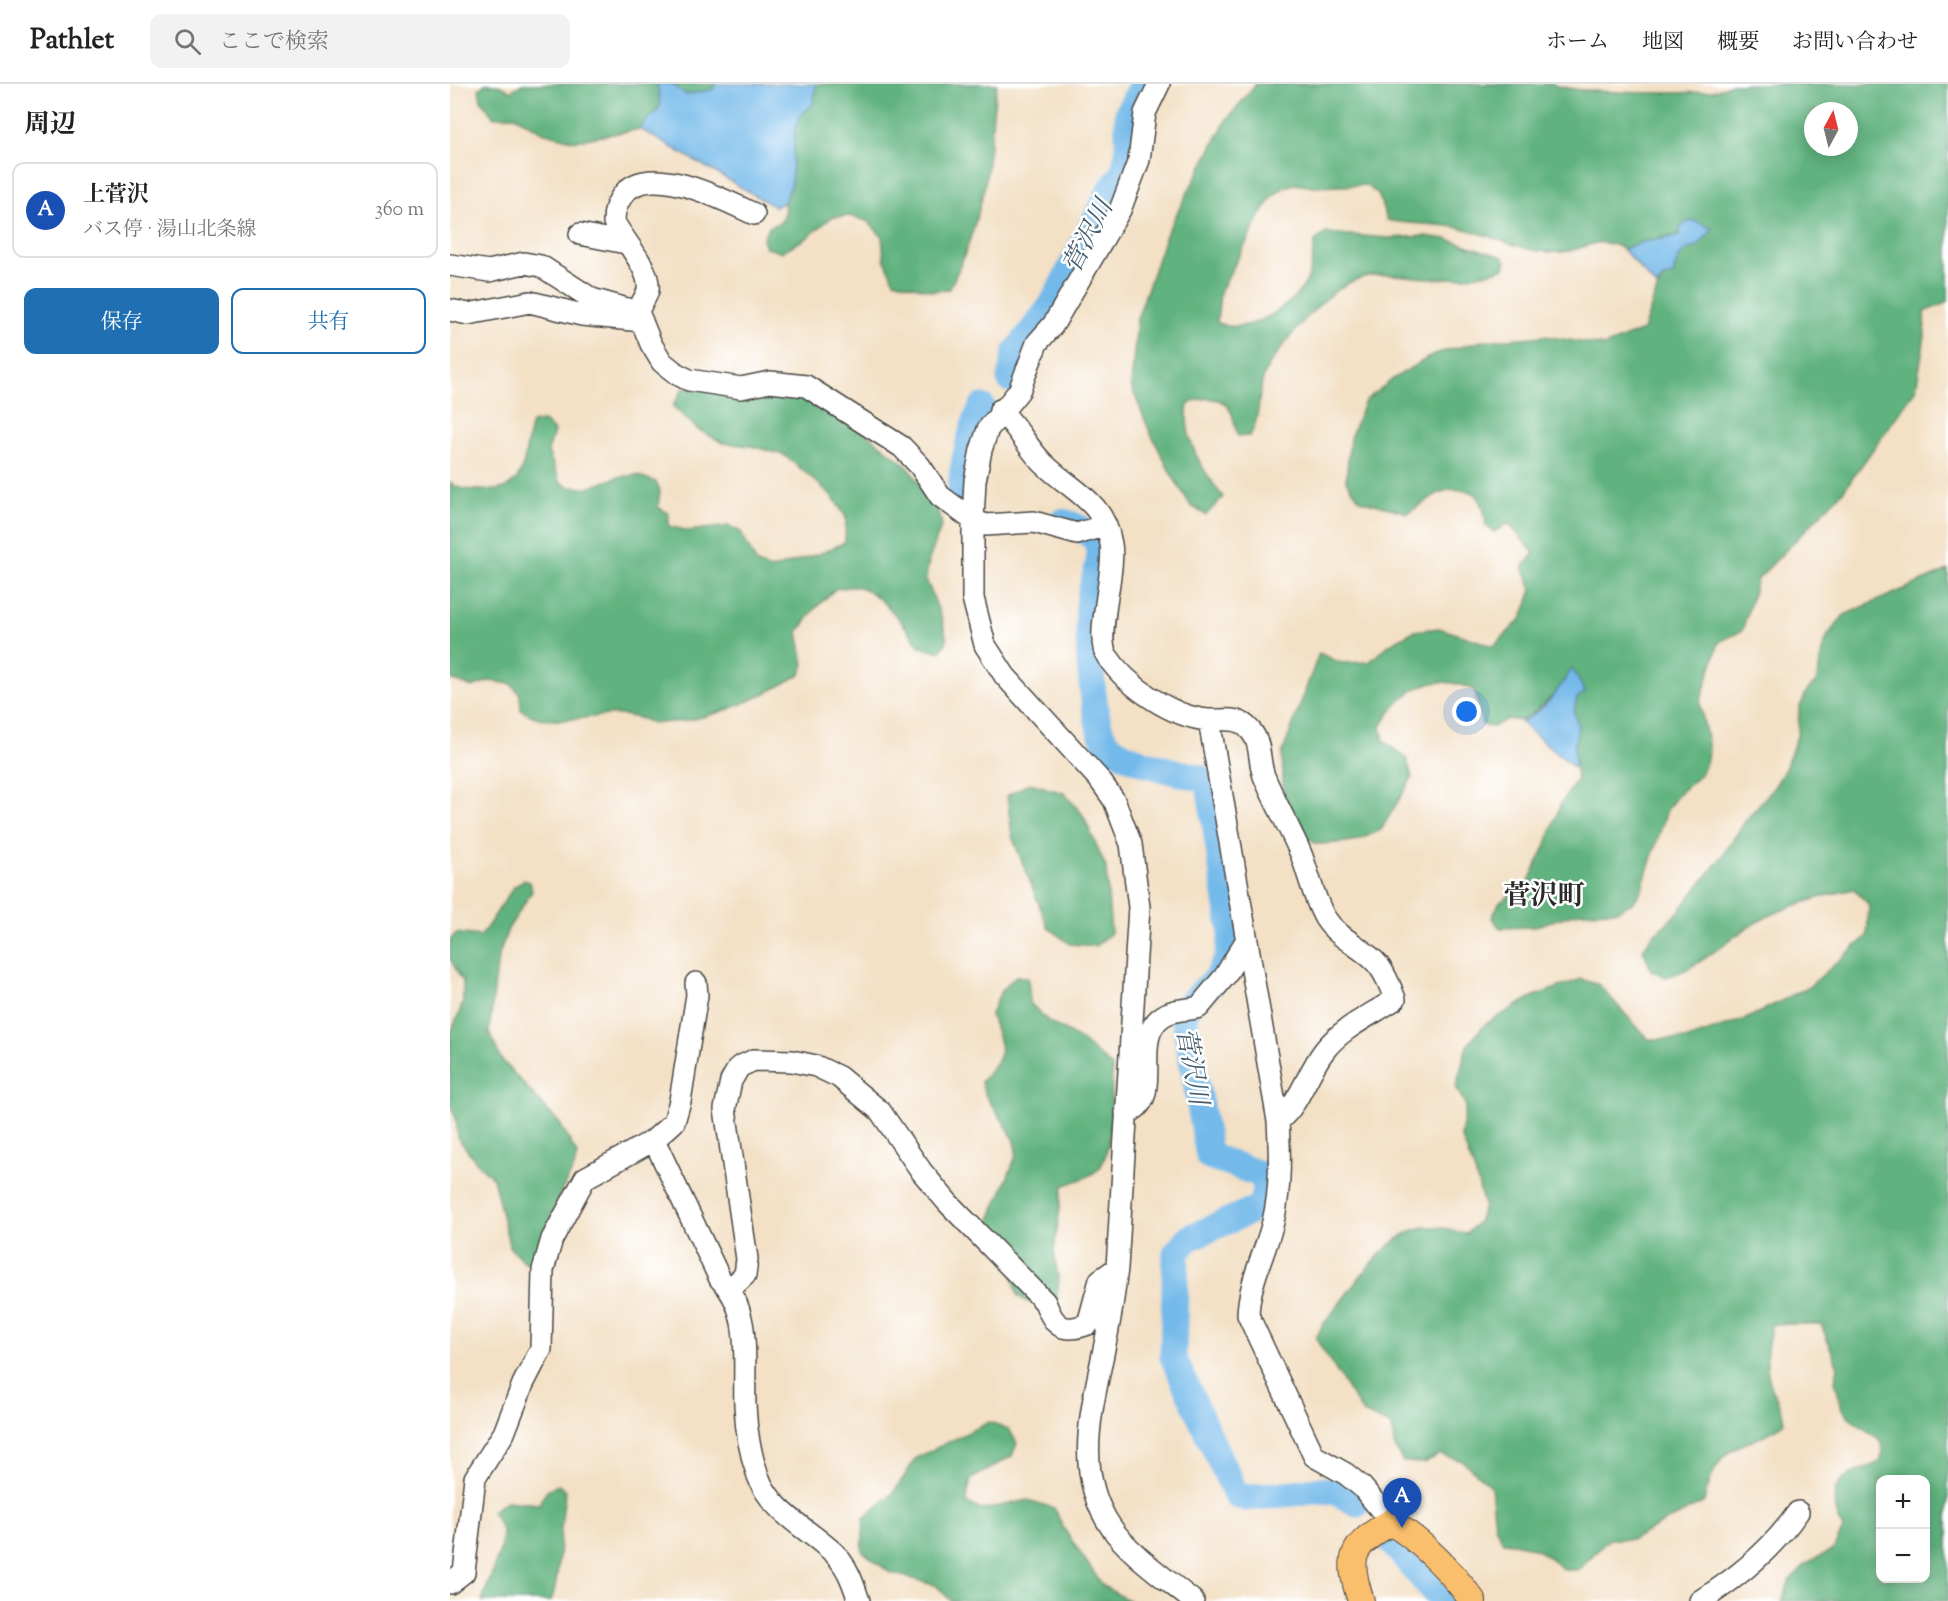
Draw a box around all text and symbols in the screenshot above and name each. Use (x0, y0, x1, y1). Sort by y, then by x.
search box (150, 14, 570, 68)
text: Pathlet (30, 21, 114, 61)
icon: search (171, 25, 204, 58)
text: ここで検索 (219, 27, 329, 59)
text: ホーム (1546, 28, 1609, 58)
text: 地図 (1642, 28, 1684, 58)
text: 概要 (1717, 28, 1759, 58)
text: お問い合わせ (1792, 28, 1918, 58)
north arrow (1804, 102, 1858, 156)
text: 周辺 (24, 107, 76, 144)
text: 上菅沢 (83, 180, 149, 212)
water label: 菅沢川 (1055, 191, 1125, 280)
text: A (37, 196, 54, 225)
text: 360 m (375, 196, 424, 225)
text: バス停 · 湯山北条線 (83, 216, 257, 245)
button: 保存 (24, 288, 219, 354)
button: 共有 (231, 288, 426, 354)
your location (1452, 697, 1481, 726)
district label: 菅沢町 (1504, 878, 1585, 917)
water label: 菅沢川 (1166, 1025, 1216, 1111)
map controls (1876, 1475, 1930, 1583)
button: + (1876, 1475, 1930, 1529)
pin: A (1382, 1478, 1422, 1528)
button: − (1876, 1529, 1930, 1583)

